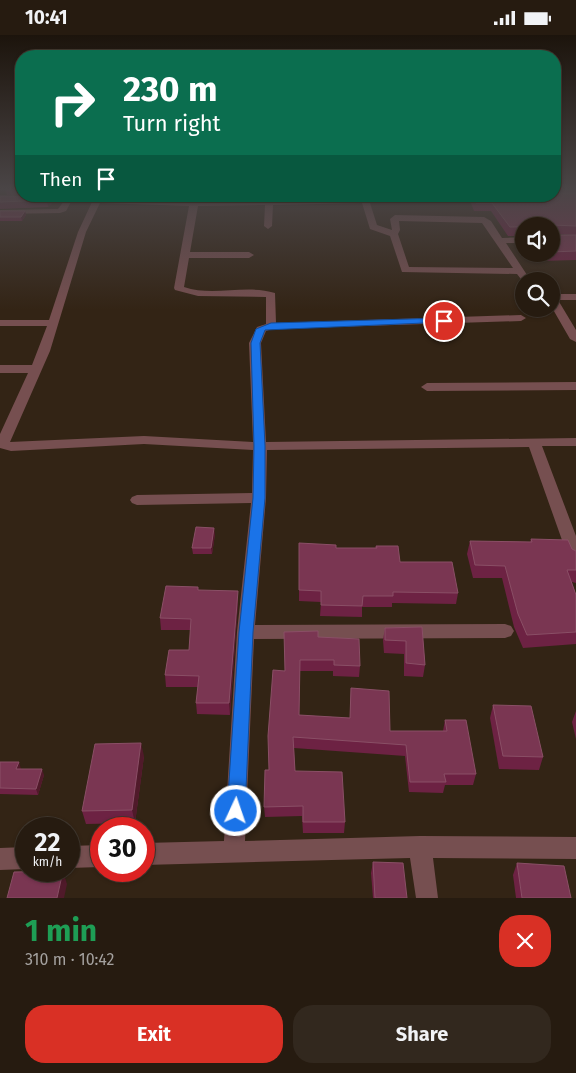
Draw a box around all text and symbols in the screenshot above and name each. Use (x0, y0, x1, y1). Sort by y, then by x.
text: 10:41 (25, 6, 68, 29)
text: 230 m (123, 68, 217, 110)
icon: right (40, 70, 105, 135)
text: Turn right (123, 110, 220, 137)
icon: arrive (92, 165, 120, 193)
text: Then (40, 168, 82, 191)
map controls (515, 217, 560, 317)
button: sound (515, 217, 560, 262)
button: search (515, 272, 560, 317)
pin (423, 300, 465, 342)
icon: arrive (430, 307, 458, 335)
position arrow (209, 784, 261, 836)
speed limit sign: 30 (90, 817, 155, 882)
text: 22 (35, 828, 60, 858)
text: km/h (33, 855, 62, 869)
text: 1 min (25, 913, 97, 949)
button: close (499, 915, 551, 967)
text: 310 m · 10:42 (25, 950, 114, 969)
button: Exit (25, 1005, 283, 1063)
button: Share (293, 1005, 551, 1063)

